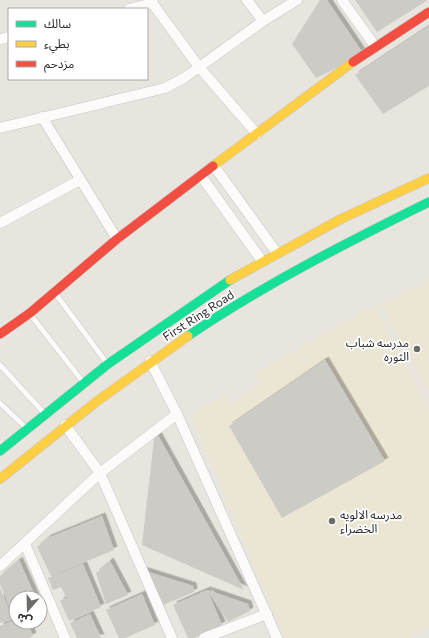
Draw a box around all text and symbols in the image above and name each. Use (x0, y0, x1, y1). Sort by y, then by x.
legend (8, 8, 148, 80)
text: سالك (44, 16, 71, 30)
text: بطيء (44, 36, 70, 54)
text: مزدحم (44, 56, 74, 73)
street label: First Ring Road (160, 287, 236, 343)
place label: مدرسه شباب الثوره (346, 335, 409, 364)
marker: مدرسه شباب الثوره (412, 344, 422, 354)
place label: مدرسه الالويه الخضراء (340, 507, 402, 536)
marker: مدرسه الالويه الخضراء (327, 516, 337, 526)
north arrow (8, 590, 48, 630)
text: ش (15, 610, 34, 629)

